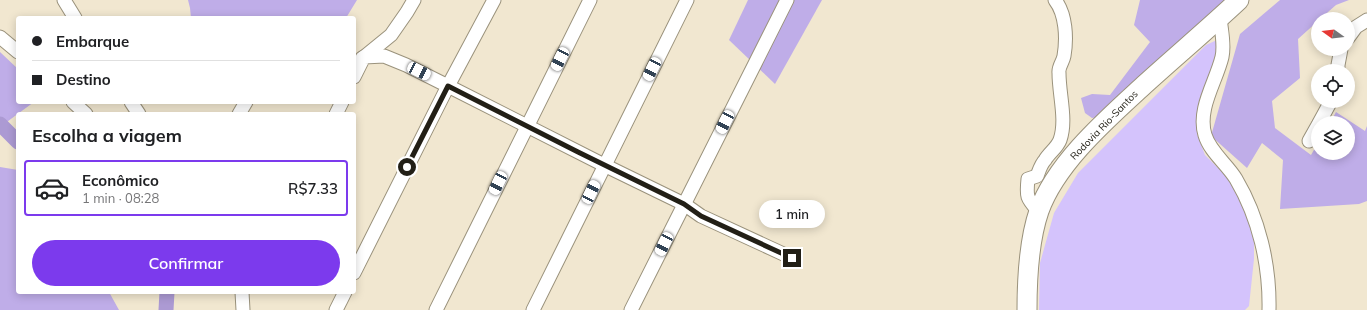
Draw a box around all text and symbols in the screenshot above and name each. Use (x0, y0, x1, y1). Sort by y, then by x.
north arrow (1311, 12, 1355, 56)
map controls (1311, 12, 1355, 160)
text: Embarque (56, 32, 129, 51)
car (549, 46, 571, 72)
car (641, 56, 663, 82)
car (406, 60, 432, 82)
button: locate (1311, 64, 1355, 108)
text: Destino (56, 70, 111, 89)
street label: Rodovia Rio-Santos (1067, 87, 1141, 163)
car (714, 109, 736, 135)
button: layers (1311, 116, 1355, 160)
text: Escolha a viagem (32, 124, 182, 147)
route start (398, 158, 416, 176)
icon: car (34, 170, 70, 206)
car (487, 170, 509, 196)
text: Econômico (82, 171, 159, 190)
text: R$7.33 (288, 179, 338, 198)
car (580, 179, 602, 205)
text: 1 min · 08:28 (82, 190, 159, 206)
callout: 1 min (759, 200, 825, 228)
text: 1 min (775, 206, 809, 222)
car (653, 231, 675, 257)
button: Confirmar (32, 240, 340, 286)
route end (783, 249, 801, 267)

